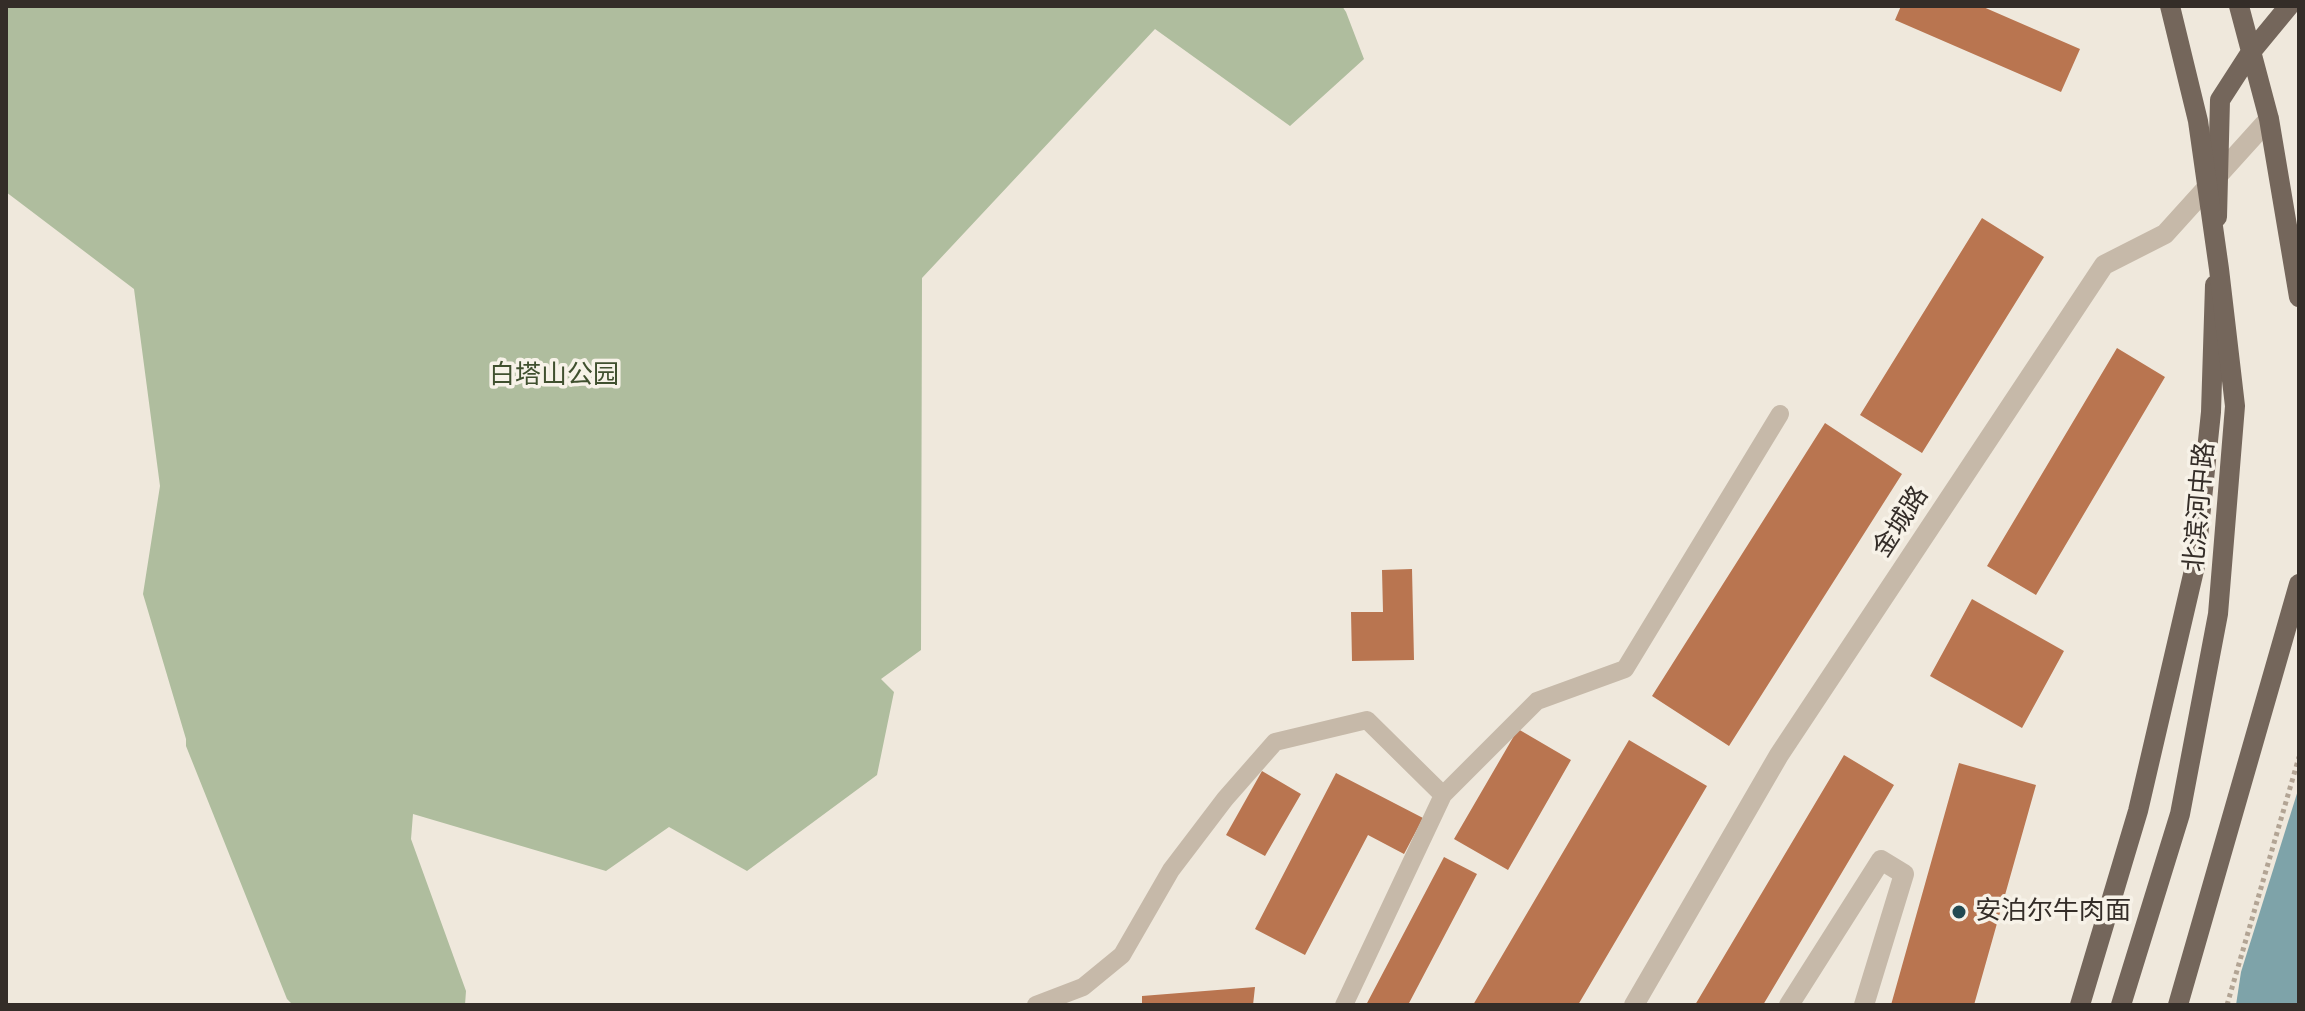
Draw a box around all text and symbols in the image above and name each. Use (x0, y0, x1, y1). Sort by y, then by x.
park label: 白塔山公园 (489, 360, 619, 392)
street label: 北滨河中路 (2179, 441, 2221, 573)
street label: 金城路 (1867, 481, 1935, 563)
place label: 安泊尔牛肉面 (1975, 896, 2131, 928)
marker: 安泊尔牛肉面 (1950, 903, 1968, 921)

